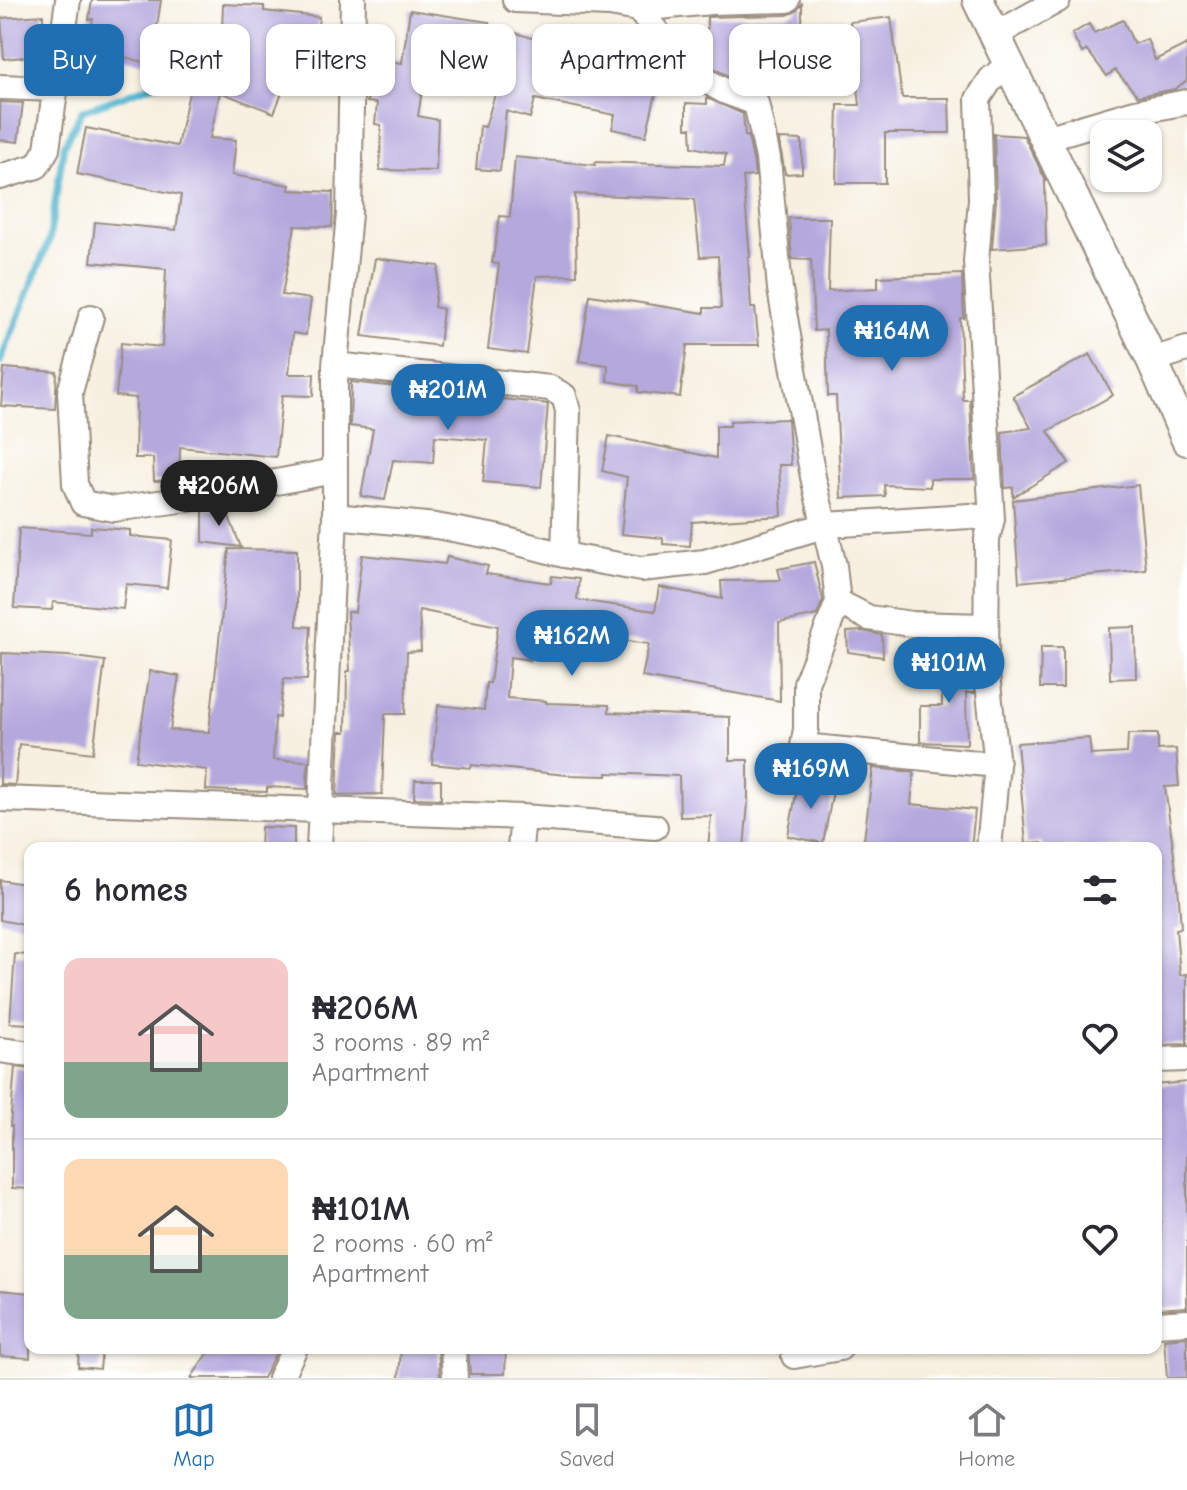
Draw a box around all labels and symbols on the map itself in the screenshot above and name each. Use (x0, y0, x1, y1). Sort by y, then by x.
pin: ₦164M (836, 305, 948, 373)
pin: ₦201M (392, 364, 504, 432)
pin: ₦206M (163, 460, 275, 528)
pin: ₦162M (516, 610, 628, 678)
pin: ₦101M (893, 637, 1005, 705)
pin: ₦169M (755, 743, 867, 811)

